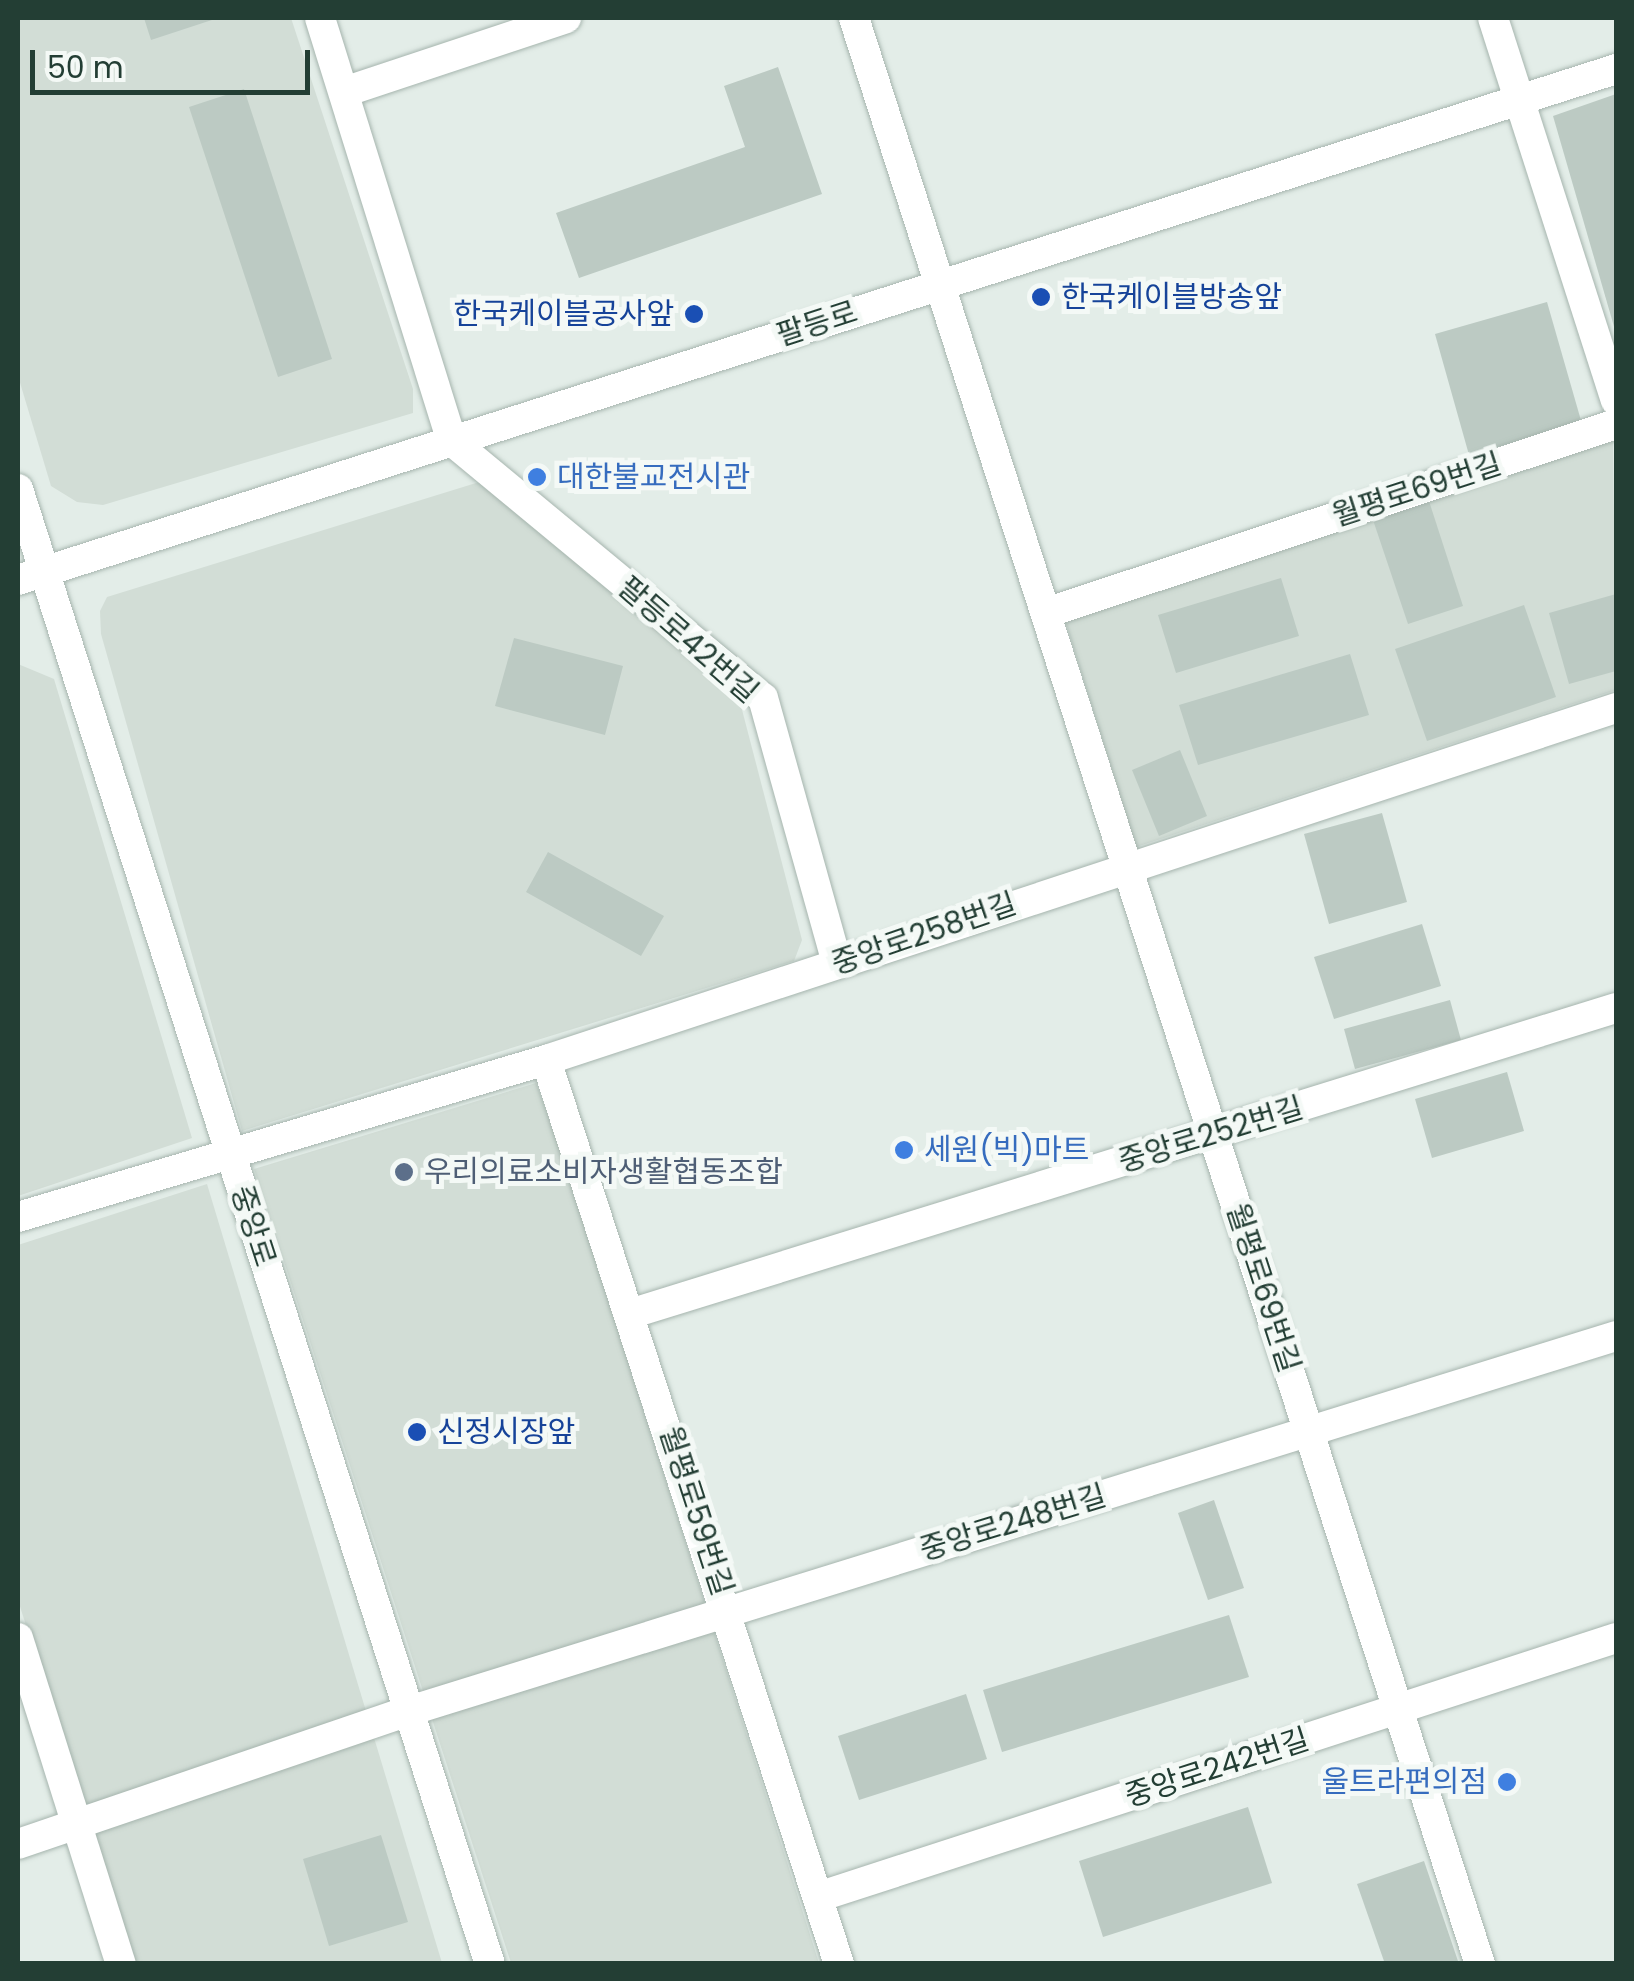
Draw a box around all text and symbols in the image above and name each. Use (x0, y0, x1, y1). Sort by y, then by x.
scale bar (35, 30, 315, 92)
text: 50 m (47, 46, 124, 89)
place label: 한국케이블방송앞 (1061, 279, 1282, 315)
marker: 한국케이블방송앞 (1030, 286, 1052, 308)
street label: 팔등로 (772, 294, 862, 354)
place label: 한국케이블공사앞 (453, 296, 674, 332)
marker: 한국케이블공사앞 (683, 303, 705, 325)
street label: 월평로69번길 (1328, 446, 1506, 534)
place label: 대한불교전시관 (557, 459, 750, 495)
marker: 대한불교전시관 (526, 466, 548, 488)
street label: 팔등로42번길 (610, 569, 766, 711)
street label: 중앙로258번길 (827, 886, 1021, 982)
street label: 중앙로252번길 (1114, 1090, 1308, 1180)
place label: 세원(빅)마트 (924, 1132, 1089, 1168)
marker: 세원(빅)마트 (893, 1139, 915, 1161)
place label: 우리의료소비자생활협동조합 (424, 1154, 783, 1190)
marker: 우리의료소비자생활협동조합 (393, 1161, 415, 1183)
street label: 중앙로 (223, 1181, 283, 1271)
street label: 월평로69번길 (1219, 1199, 1307, 1377)
place label: 신정시장앞 (437, 1414, 575, 1450)
marker: 신정시장앞 (406, 1421, 428, 1443)
street label: 월평로59번길 (652, 1422, 740, 1600)
street label: 중앙로248번길 (915, 1478, 1111, 1568)
street label: 중앙로242번길 (1120, 1721, 1314, 1815)
place label: 울트라편의점 (1321, 1764, 1487, 1800)
marker: 울트라편의점 (1496, 1771, 1518, 1793)

